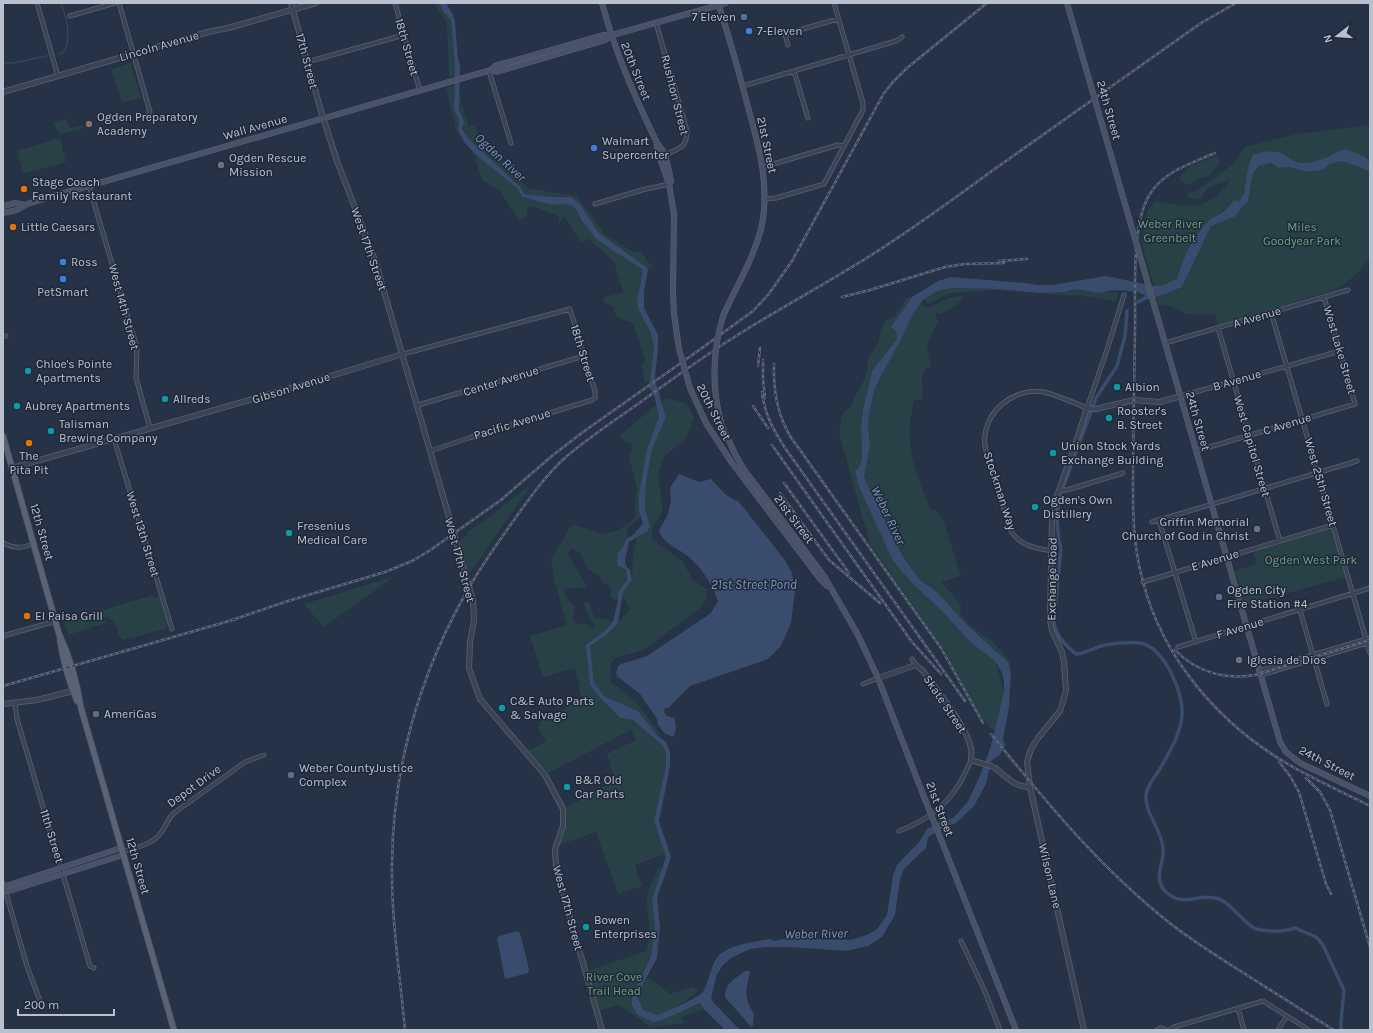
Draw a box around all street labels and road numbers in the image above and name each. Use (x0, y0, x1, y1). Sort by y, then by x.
street label: 18th Street (392, 17, 422, 78)
street label: Lincoln Avenue (118, 28, 200, 64)
street label: 17th Street (293, 32, 321, 91)
street label: 20th Street (618, 40, 654, 103)
street label: Rushton Street (658, 53, 692, 137)
street label: 24th Street (1094, 79, 1124, 142)
street label: Wall Avenue (221, 111, 289, 143)
street label: 21st Street (754, 115, 780, 175)
street label: West 17th Street (348, 205, 390, 293)
street label: West 14th Street (106, 262, 142, 352)
street label: A Avenue (1231, 303, 1283, 331)
street label: West Lake Street (1321, 304, 1359, 396)
street label: 18th Street (568, 323, 598, 384)
street label: Center Avenue (462, 363, 540, 399)
street label: B Avenue (1211, 366, 1263, 394)
street label: Gibson Avenue (250, 369, 332, 407)
street label: 20th Street (694, 381, 734, 443)
street label: 24th Street (1183, 390, 1213, 453)
street label: West Capitol Street (1231, 394, 1273, 499)
street label: Pacific Avenue (472, 406, 552, 442)
street label: C Avenue (1261, 410, 1313, 438)
street label: West 25th Street (1302, 436, 1340, 528)
street label: Stockman Way (981, 450, 1019, 532)
street label: West 13th Street (123, 490, 163, 579)
street label: 21st Street (771, 492, 817, 547)
street label: 12th Street (27, 502, 57, 562)
street label: West 17th Street (442, 516, 478, 604)
street label: Exchange Road (1044, 537, 1060, 621)
street label: E Avenue (1189, 546, 1241, 574)
street label: F Avenue (1215, 614, 1265, 642)
street label: Skate Street (920, 672, 970, 736)
street label: 24th Street (1297, 743, 1358, 783)
street label: Depot Drive (164, 762, 224, 810)
street label: 21st Street (923, 780, 957, 839)
street label: 11th Street (37, 807, 67, 865)
street label: 12th Street (123, 836, 153, 896)
street label: Wilson Lane (1036, 842, 1064, 910)
street label: West 17th Street (550, 864, 586, 952)

